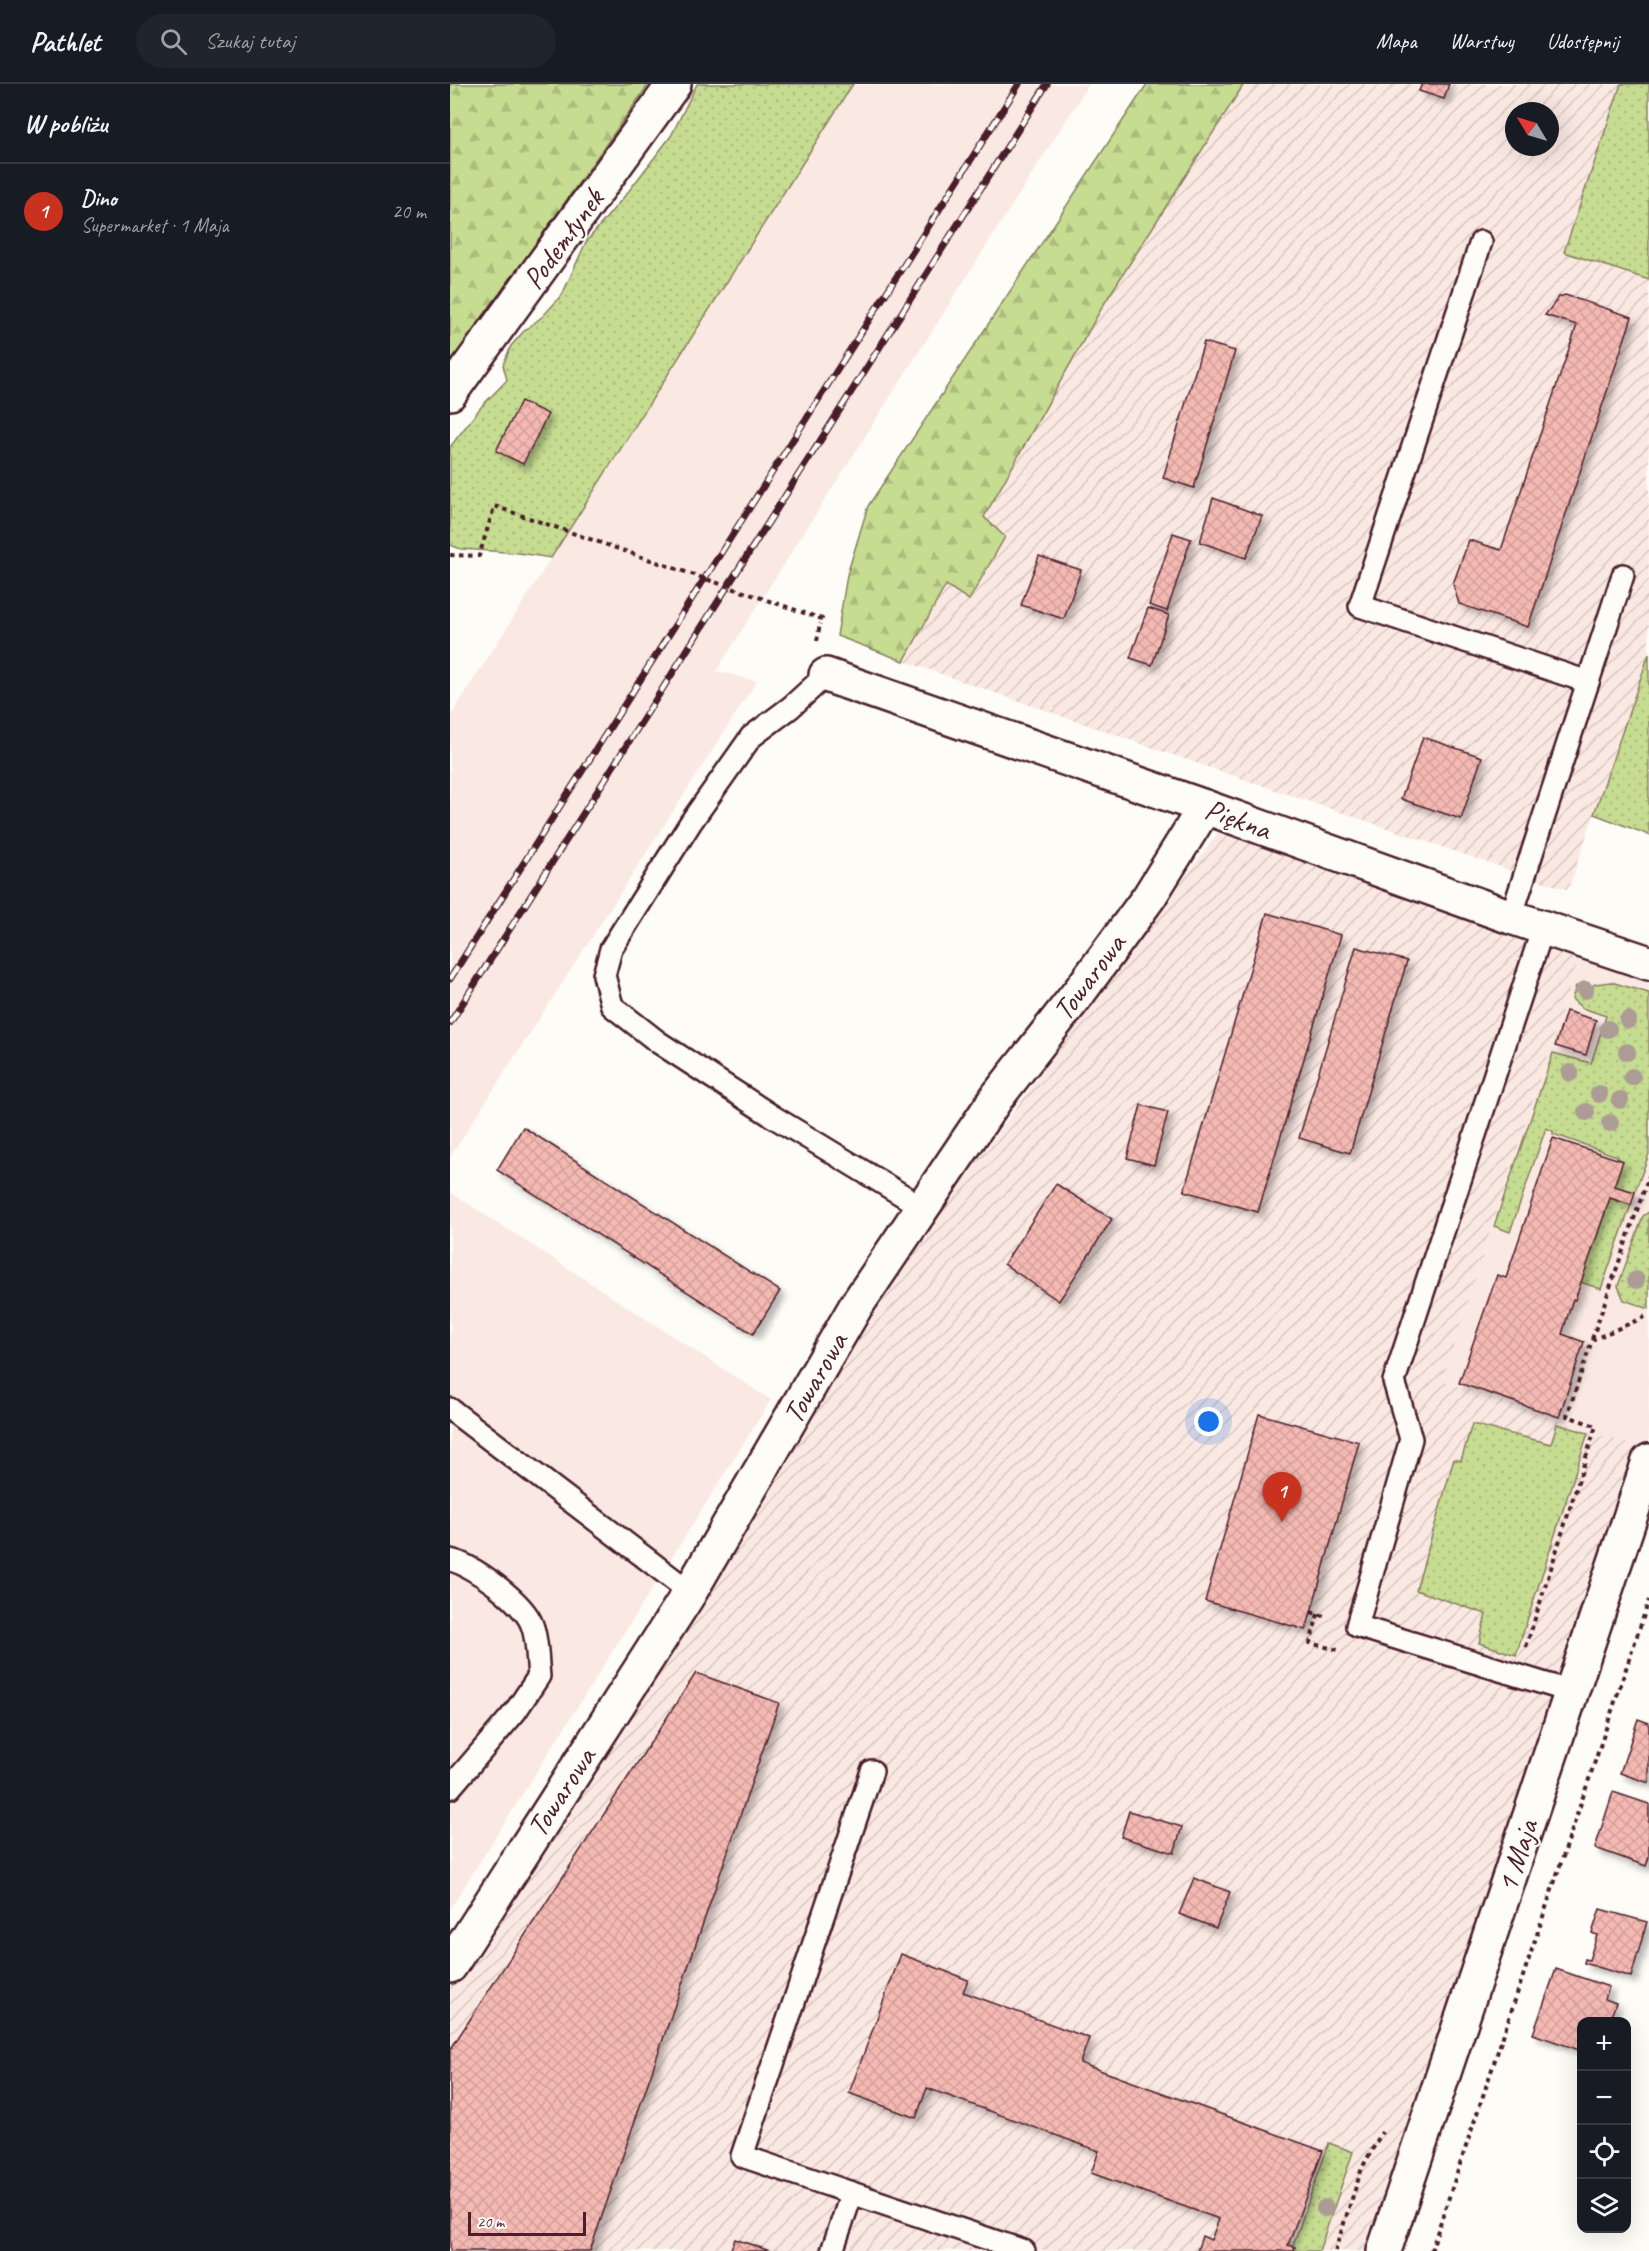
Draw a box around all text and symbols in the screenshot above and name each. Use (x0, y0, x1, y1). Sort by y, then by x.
search box (136, 14, 556, 68)
text: Pathlet (30, 24, 100, 59)
icon: search (157, 25, 190, 58)
text: Szukaj tutaj (205, 27, 295, 55)
text: Mapa (1376, 28, 1417, 54)
text: Warstwy (1450, 28, 1514, 54)
text: Udostępnij (1547, 28, 1619, 54)
north arrow (1505, 102, 1559, 156)
text: W pobliżu (24, 107, 107, 140)
street label: Podemłynek (514, 180, 613, 297)
text: Dino (81, 185, 117, 213)
text: 1 (39, 199, 48, 224)
text: 20 m (392, 199, 426, 224)
text: Supermarket · 1 Maja (81, 213, 229, 238)
street label: Piękna (1200, 790, 1278, 849)
street label: Towarowa (1044, 925, 1135, 1028)
street label: Towarowa (774, 1324, 857, 1430)
your location (1194, 1407, 1223, 1436)
pin: 1 (1262, 1472, 1302, 1522)
street label: Towarowa (518, 1739, 605, 1844)
street label: 1 Maja (1488, 1813, 1547, 1897)
map controls (1577, 2017, 1631, 2233)
button: + (1577, 2017, 1631, 2071)
button: − (1577, 2071, 1631, 2125)
button: locate (1577, 2125, 1631, 2179)
button: layers (1577, 2179, 1631, 2233)
scale bar (468, 2209, 586, 2236)
text: 20 m (477, 2212, 504, 2232)

